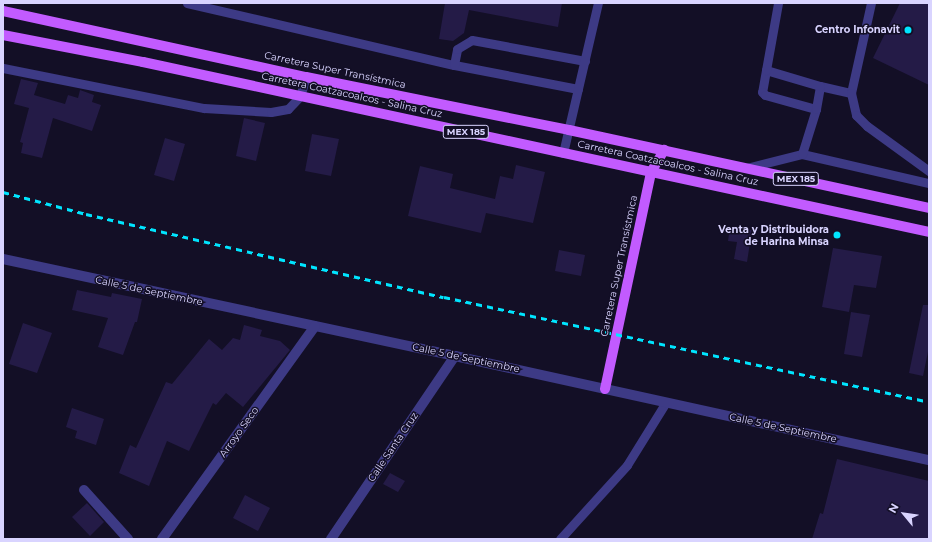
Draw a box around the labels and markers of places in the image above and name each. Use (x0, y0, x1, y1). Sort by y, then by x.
place label: Centro Infonavit (815, 24, 900, 36)
marker: Centro Infonavit (903, 25, 913, 35)
place label: Venta y Distribuidora de Harina Minsa (718, 223, 829, 246)
marker: Venta y Distribuidora de Harina Minsa (832, 230, 842, 240)

